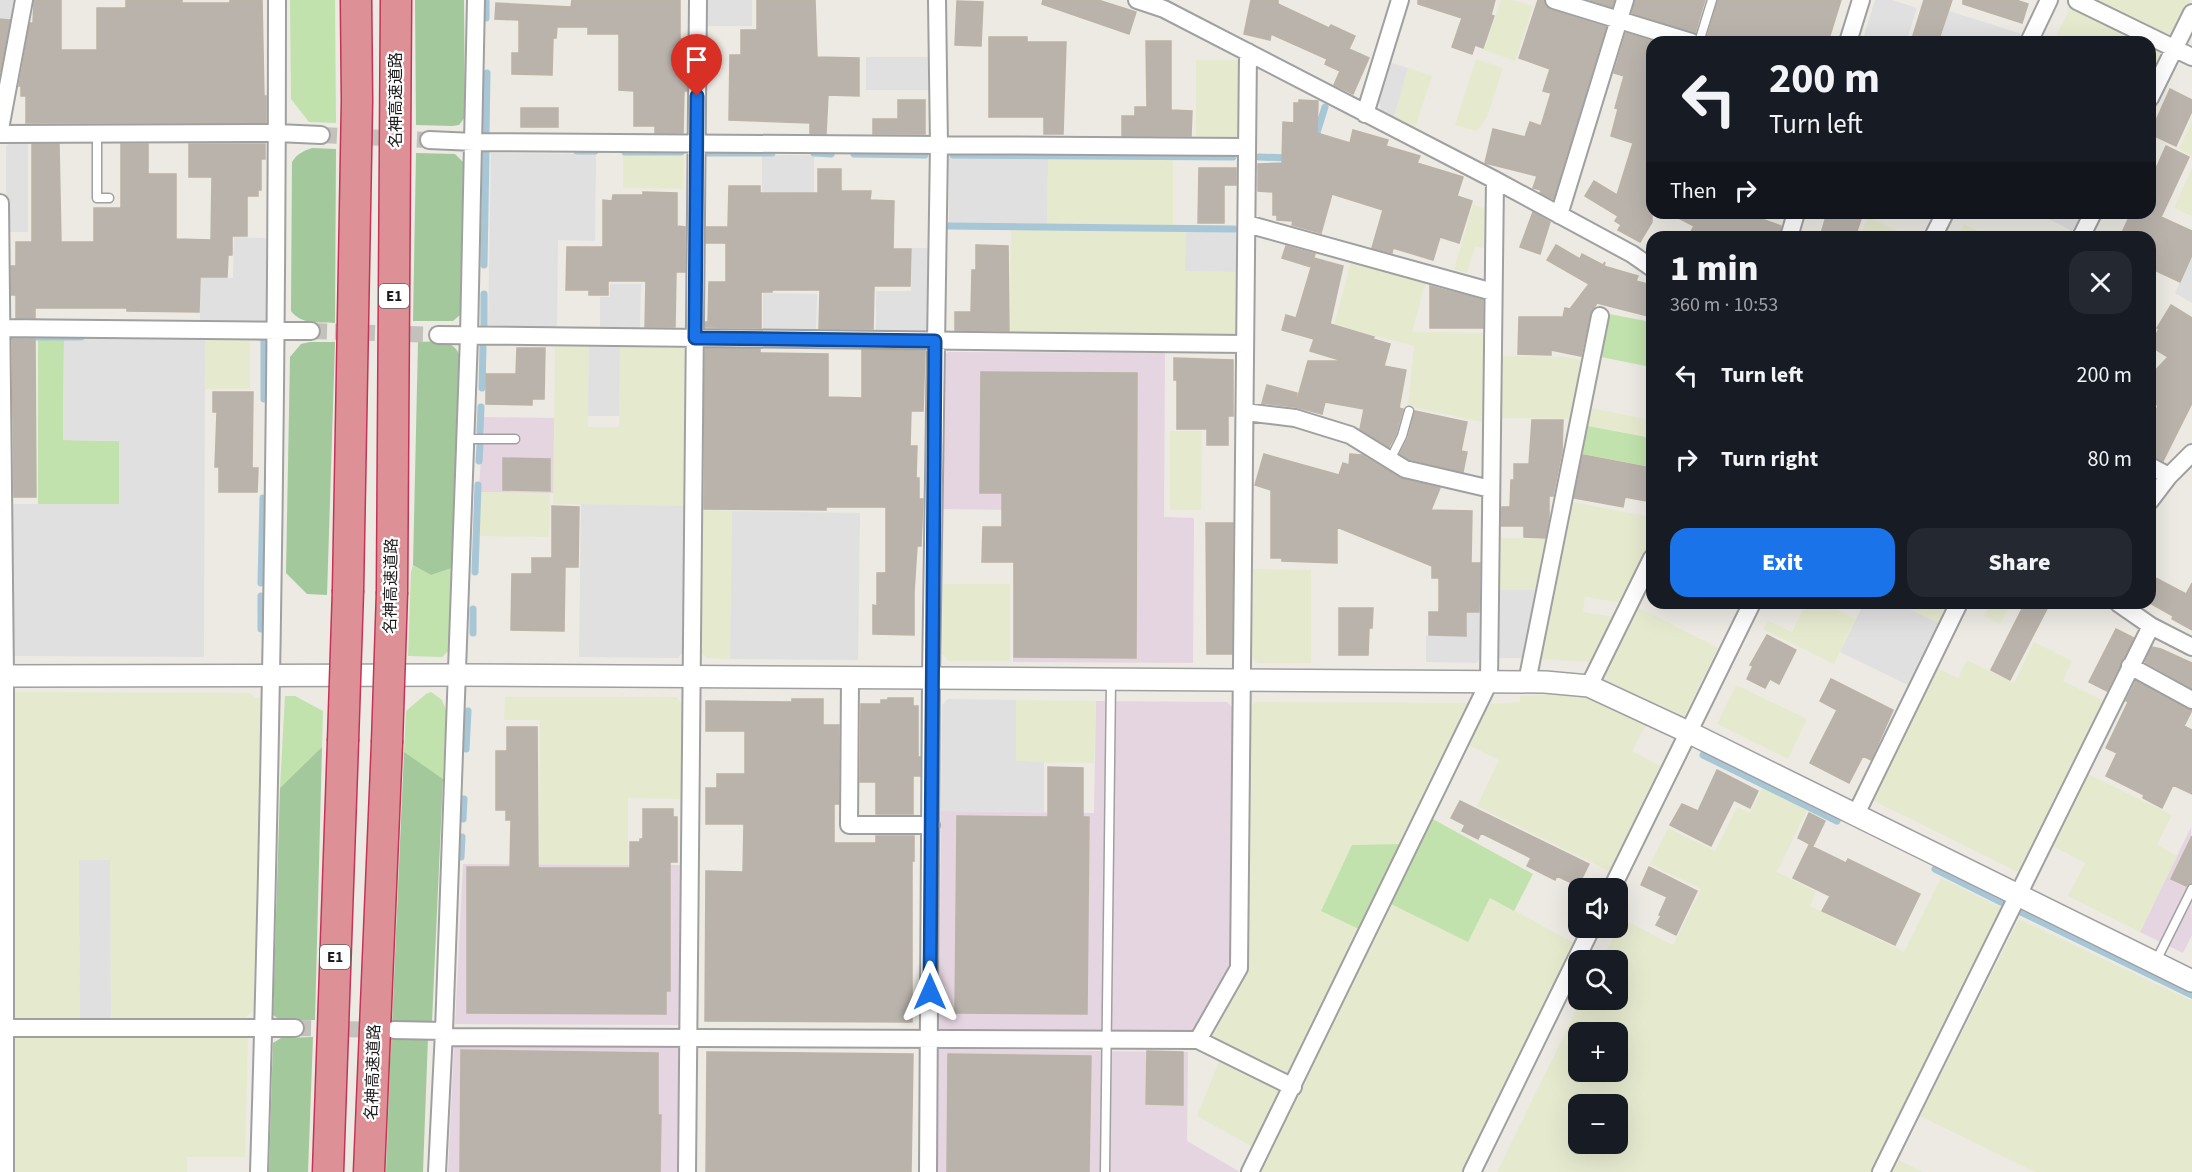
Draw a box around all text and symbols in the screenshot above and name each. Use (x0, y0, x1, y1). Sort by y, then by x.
pin (671, 34, 722, 96)
icon: arrive (680, 43, 713, 76)
text: 200 m (1769, 49, 1880, 109)
street label: 名神高速道路 (385, 52, 407, 148)
icon: left (1670, 60, 1748, 138)
text: Turn left (1769, 105, 1863, 144)
icon: right (1729, 174, 1762, 207)
text: Then (1670, 175, 1717, 207)
text: 1 min (1670, 243, 1758, 294)
button: close (2069, 251, 2132, 314)
road number: E1 (379, 284, 409, 308)
text: 360 m · 10:53 (1670, 291, 1778, 319)
icon: left (1670, 359, 1703, 392)
text: Turn left (1721, 359, 1803, 391)
text: 200 m (2077, 359, 2132, 391)
icon: right (1670, 443, 1703, 476)
text: Turn right (1721, 443, 1818, 475)
text: 80 m (2087, 443, 2132, 475)
button: Exit (1670, 528, 1895, 597)
button: Share (1907, 528, 2132, 597)
street label: 名神高速道路 (379, 538, 403, 634)
map controls (1568, 878, 1628, 1154)
button: sound (1568, 878, 1628, 938)
road number: E1 (320, 945, 350, 969)
button: search (1568, 950, 1628, 1010)
position arrow (898, 960, 962, 1024)
button: + (1568, 1022, 1628, 1082)
street label: 名神高速道路 (360, 1024, 386, 1120)
button: − (1568, 1094, 1628, 1154)

